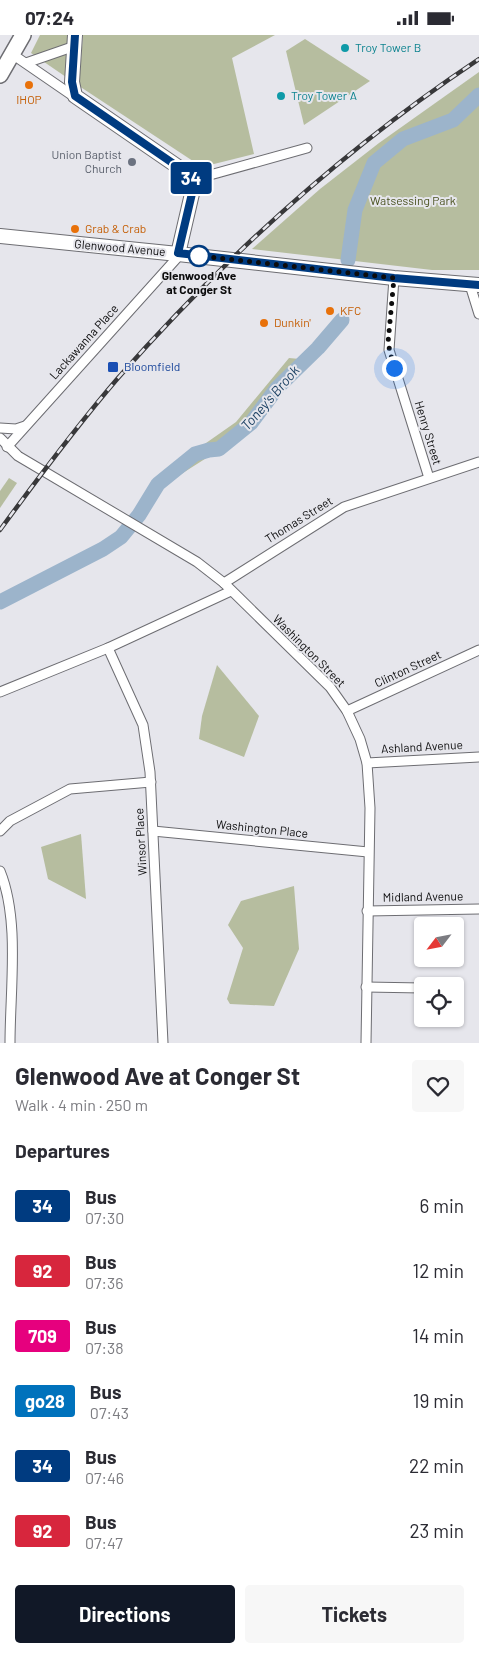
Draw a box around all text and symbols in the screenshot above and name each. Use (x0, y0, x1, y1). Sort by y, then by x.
text: 07:24 (25, 6, 74, 29)
place label: Troy Tower B (355, 40, 421, 54)
marker: Troy Tower B (339, 42, 351, 54)
marker: IHOP (23, 79, 35, 91)
place label: Troy Tower A (291, 88, 357, 102)
marker: Troy Tower A (275, 90, 287, 102)
place label: IHOP (16, 92, 42, 106)
place label: Union Baptist Church (52, 147, 122, 175)
marker: Union Baptist Church (126, 156, 138, 168)
line badge: 34 (168, 162, 214, 194)
text: 34 (181, 167, 201, 189)
park label: Watsessing Park (370, 193, 456, 207)
place label: Grab & Crab (85, 221, 146, 235)
marker: Grab & Crab (69, 223, 81, 235)
street label: Glenwood Avenue (74, 236, 166, 258)
marker: Glenwood Ave at Conger St (188, 245, 210, 267)
place label: Glenwood Ave at Conger St (162, 268, 237, 296)
street label: Lackawanna Place (46, 301, 121, 382)
place label: KFC (340, 303, 361, 317)
marker: KFC (324, 305, 336, 317)
place label: Dunkin' (274, 315, 311, 329)
marker: Dunkin' (258, 317, 270, 329)
your location (382, 356, 407, 381)
place label: Bloomfield (124, 359, 180, 373)
marker: Bloomfield (106, 360, 120, 374)
water label: Toney's Brook (237, 362, 303, 434)
street label: Henry Street (413, 399, 445, 466)
street label: Thomas Street (262, 493, 335, 545)
street label: Washington Street (271, 611, 349, 689)
street label: Clinton Street (372, 647, 443, 690)
street label: Ashland Avenue (381, 737, 463, 755)
street label: Winsor Place (131, 808, 149, 876)
street label: Washington Place (215, 816, 309, 840)
street label: Midland Avenue (383, 888, 463, 904)
north arrow (414, 917, 464, 967)
map controls (414, 917, 464, 1027)
button: locate (414, 977, 464, 1027)
button: heart (412, 1060, 464, 1112)
text: Glenwood Ave at Conger St (15, 1061, 300, 1090)
text: Walk · 4 min · 250 m (15, 1095, 148, 1114)
text: Departures (15, 1139, 110, 1162)
text: Bus (85, 1185, 117, 1208)
text: 6 min (420, 1194, 464, 1217)
text: 34 (32, 1195, 53, 1217)
text: 07:30 (85, 1208, 124, 1227)
text: Bus (85, 1250, 117, 1273)
text: 12 min (413, 1259, 464, 1282)
text: 92 (33, 1260, 52, 1282)
text: 07:36 (85, 1273, 124, 1292)
text: Bus (85, 1315, 117, 1338)
text: 14 min (412, 1324, 464, 1347)
text: 709 (28, 1325, 57, 1347)
text: 07:38 (85, 1338, 124, 1357)
text: Bus (90, 1380, 121, 1403)
text: 19 min (413, 1389, 464, 1412)
text: go28 (25, 1390, 65, 1412)
text: 07:43 (90, 1403, 129, 1422)
text: Bus (85, 1445, 117, 1468)
text: 22 min (409, 1454, 464, 1477)
text: 34 (32, 1455, 53, 1477)
text: 07:46 (85, 1468, 124, 1487)
text: Bus (85, 1510, 117, 1533)
text: 23 min (410, 1519, 464, 1542)
text: 92 (33, 1520, 52, 1542)
text: 07:47 (85, 1533, 123, 1552)
button: Directions (15, 1585, 235, 1643)
button: Tickets (245, 1585, 464, 1643)

